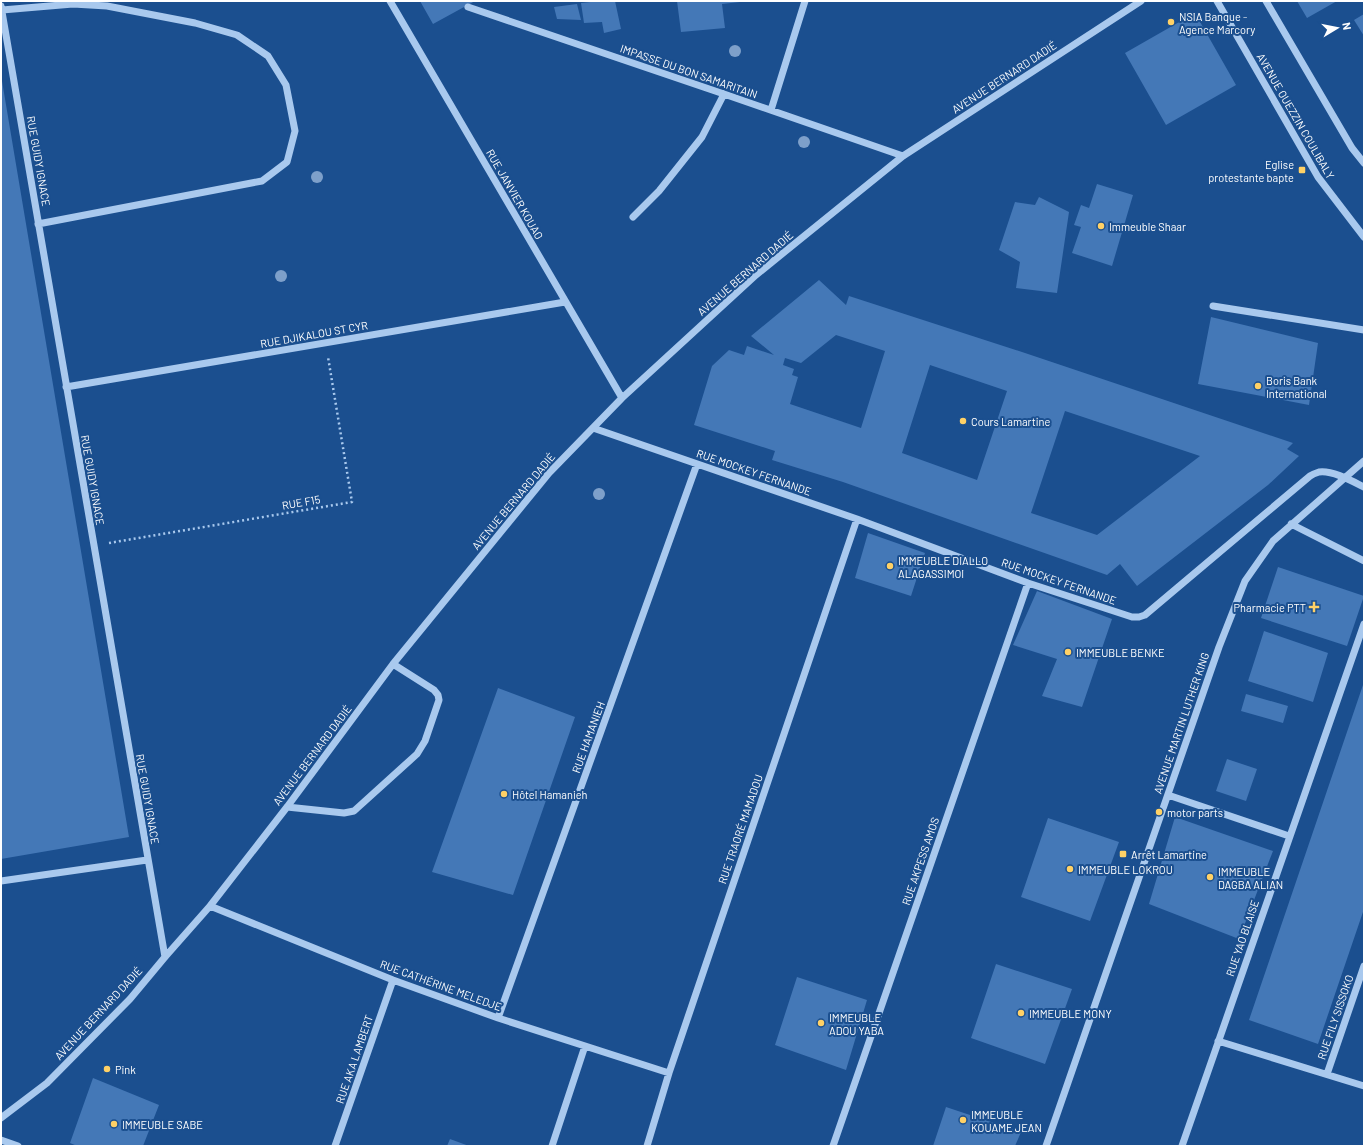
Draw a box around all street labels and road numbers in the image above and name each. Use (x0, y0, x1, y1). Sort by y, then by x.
street label: AVENUE BERNARD DADIÉ (949, 38, 1059, 116)
street label: IMPASSE DU BON SAMARITAIN (619, 41, 759, 101)
street label: AVENUE OUEZZIN COULIBALY (1255, 51, 1337, 181)
street label: RUE GUIDY IGNACE (25, 115, 53, 207)
street label: RUE JANVIER KOUAO (484, 147, 546, 241)
street label: AVENUE BERNARD DADIÉ (695, 228, 796, 318)
street label: RUE DJIKALOU ST CYR (259, 318, 369, 350)
street label: RUE GUIDY IGNACE (79, 434, 107, 526)
street label: RUE MOCKEY FERNANDE (695, 446, 813, 498)
street label: AVENUE BERNARD DADIÉ (469, 450, 557, 552)
street label: RUE F15 (281, 492, 321, 512)
street label: RUE MOCKEY FERNANDE (1000, 555, 1118, 607)
street label: AVENUE MARTIN LUTHER KING (1151, 651, 1211, 795)
street label: RUE HAMANIEH (569, 699, 607, 775)
street label: AVENUE BERNARD DADIÉ (270, 702, 354, 808)
street label: RUE GUIDY IGNACE (134, 753, 162, 845)
street label: RUE TRAORÉ MAMADOU (715, 773, 765, 885)
street label: RUE AKPESS AMOS (899, 815, 941, 907)
street label: RUE YAO BLAISE (1223, 898, 1261, 978)
street label: RUE CATHÉRINE MELEDJE (378, 957, 504, 1013)
street label: AVENUE BERNARD DADIÉ (52, 964, 145, 1062)
street label: RUE FILY SISSOKO (1314, 973, 1356, 1061)
street label: RUE AKA LAMBERT (333, 1013, 375, 1105)

